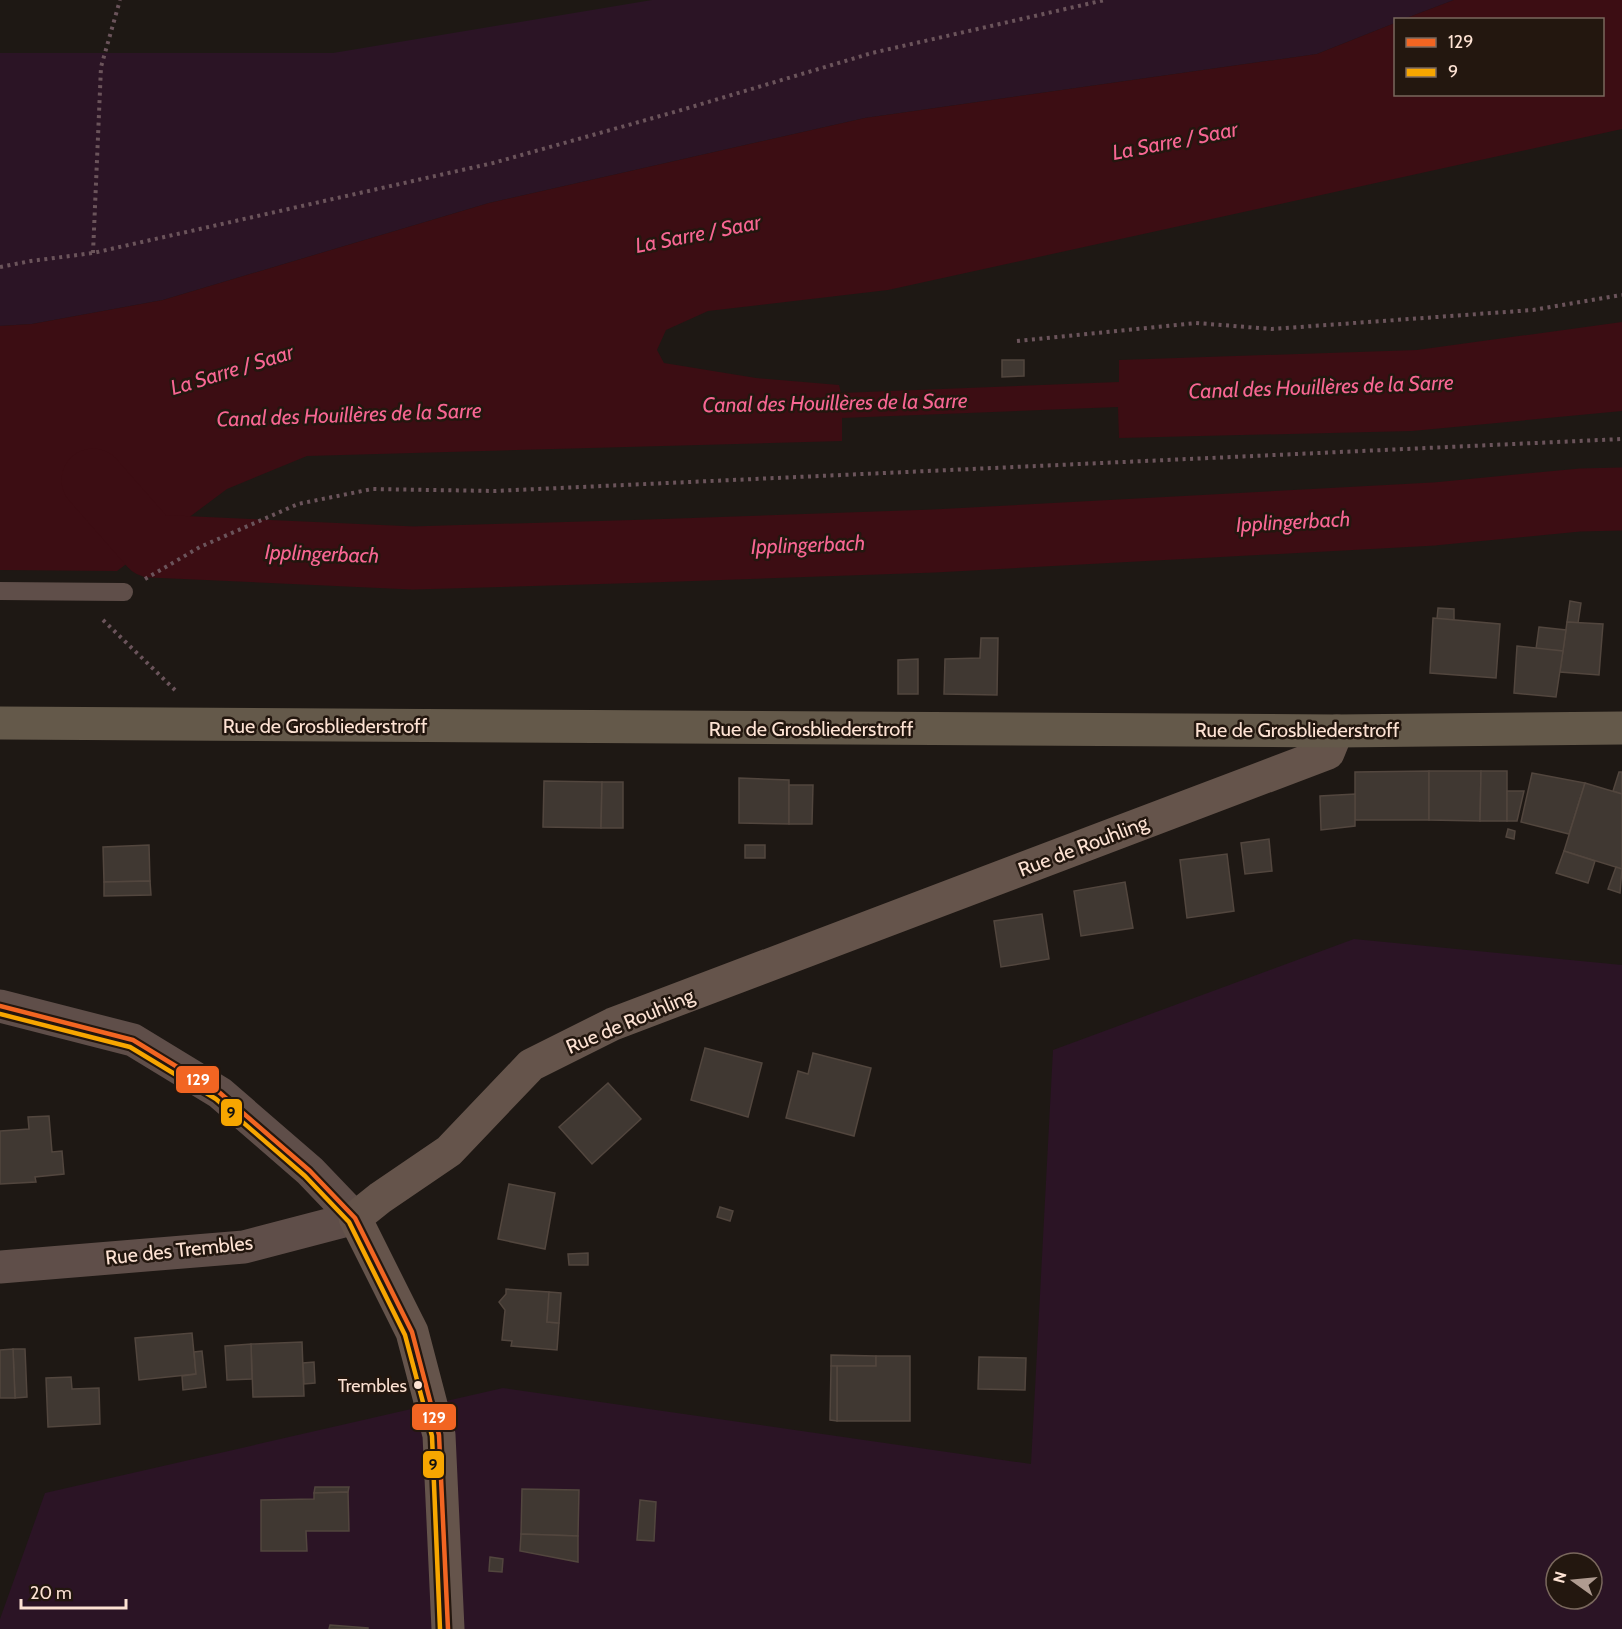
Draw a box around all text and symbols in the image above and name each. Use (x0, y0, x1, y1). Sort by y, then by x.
legend (1394, 18, 1604, 96)
text: 129 (1448, 31, 1474, 53)
text: 9 (1448, 61, 1458, 83)
water label: La Sarre / Saar (1110, 116, 1241, 165)
water label: La Sarre / Saar (633, 209, 764, 258)
water label: La Sarre / Saar (167, 338, 298, 400)
water label: Canal des Houillères de la Sarre (1188, 369, 1454, 404)
water label: Canal des Houillères de la Sarre (702, 388, 968, 417)
water label: Canal des Houillères de la Sarre (216, 397, 482, 432)
water label: Ipplingerbach (1235, 506, 1351, 537)
water label: Ipplingerbach (750, 530, 866, 559)
water label: Ipplingerbach (264, 539, 380, 568)
street label: Rue de Grosbliederstroff (223, 714, 428, 738)
street label: Rue de Grosbliederstroff (709, 717, 914, 741)
street label: Rue de Grosbliederstroff (1195, 718, 1400, 742)
street label: Rue de Rouhling (1015, 810, 1152, 882)
street label: Rue de Rouhling (562, 983, 699, 1059)
line badge: 129 (175, 1065, 220, 1094)
text: 129 (186, 1070, 210, 1089)
line badge: 9 (220, 1098, 243, 1127)
text: 9 (227, 1103, 236, 1122)
street label: Rue des Trembles (104, 1230, 254, 1270)
place label: Trembles (338, 1375, 407, 1397)
marker: Trembles (412, 1379, 424, 1391)
line badge: 129 (411, 1403, 457, 1431)
text: 129 (422, 1408, 446, 1427)
line badge: 9 (422, 1450, 445, 1479)
text: 9 (429, 1455, 438, 1474)
north arrow (1544, 1551, 1604, 1611)
text: N (1549, 1569, 1571, 1585)
scale bar (21, 1572, 126, 1610)
text: 20 m (30, 1582, 72, 1604)

